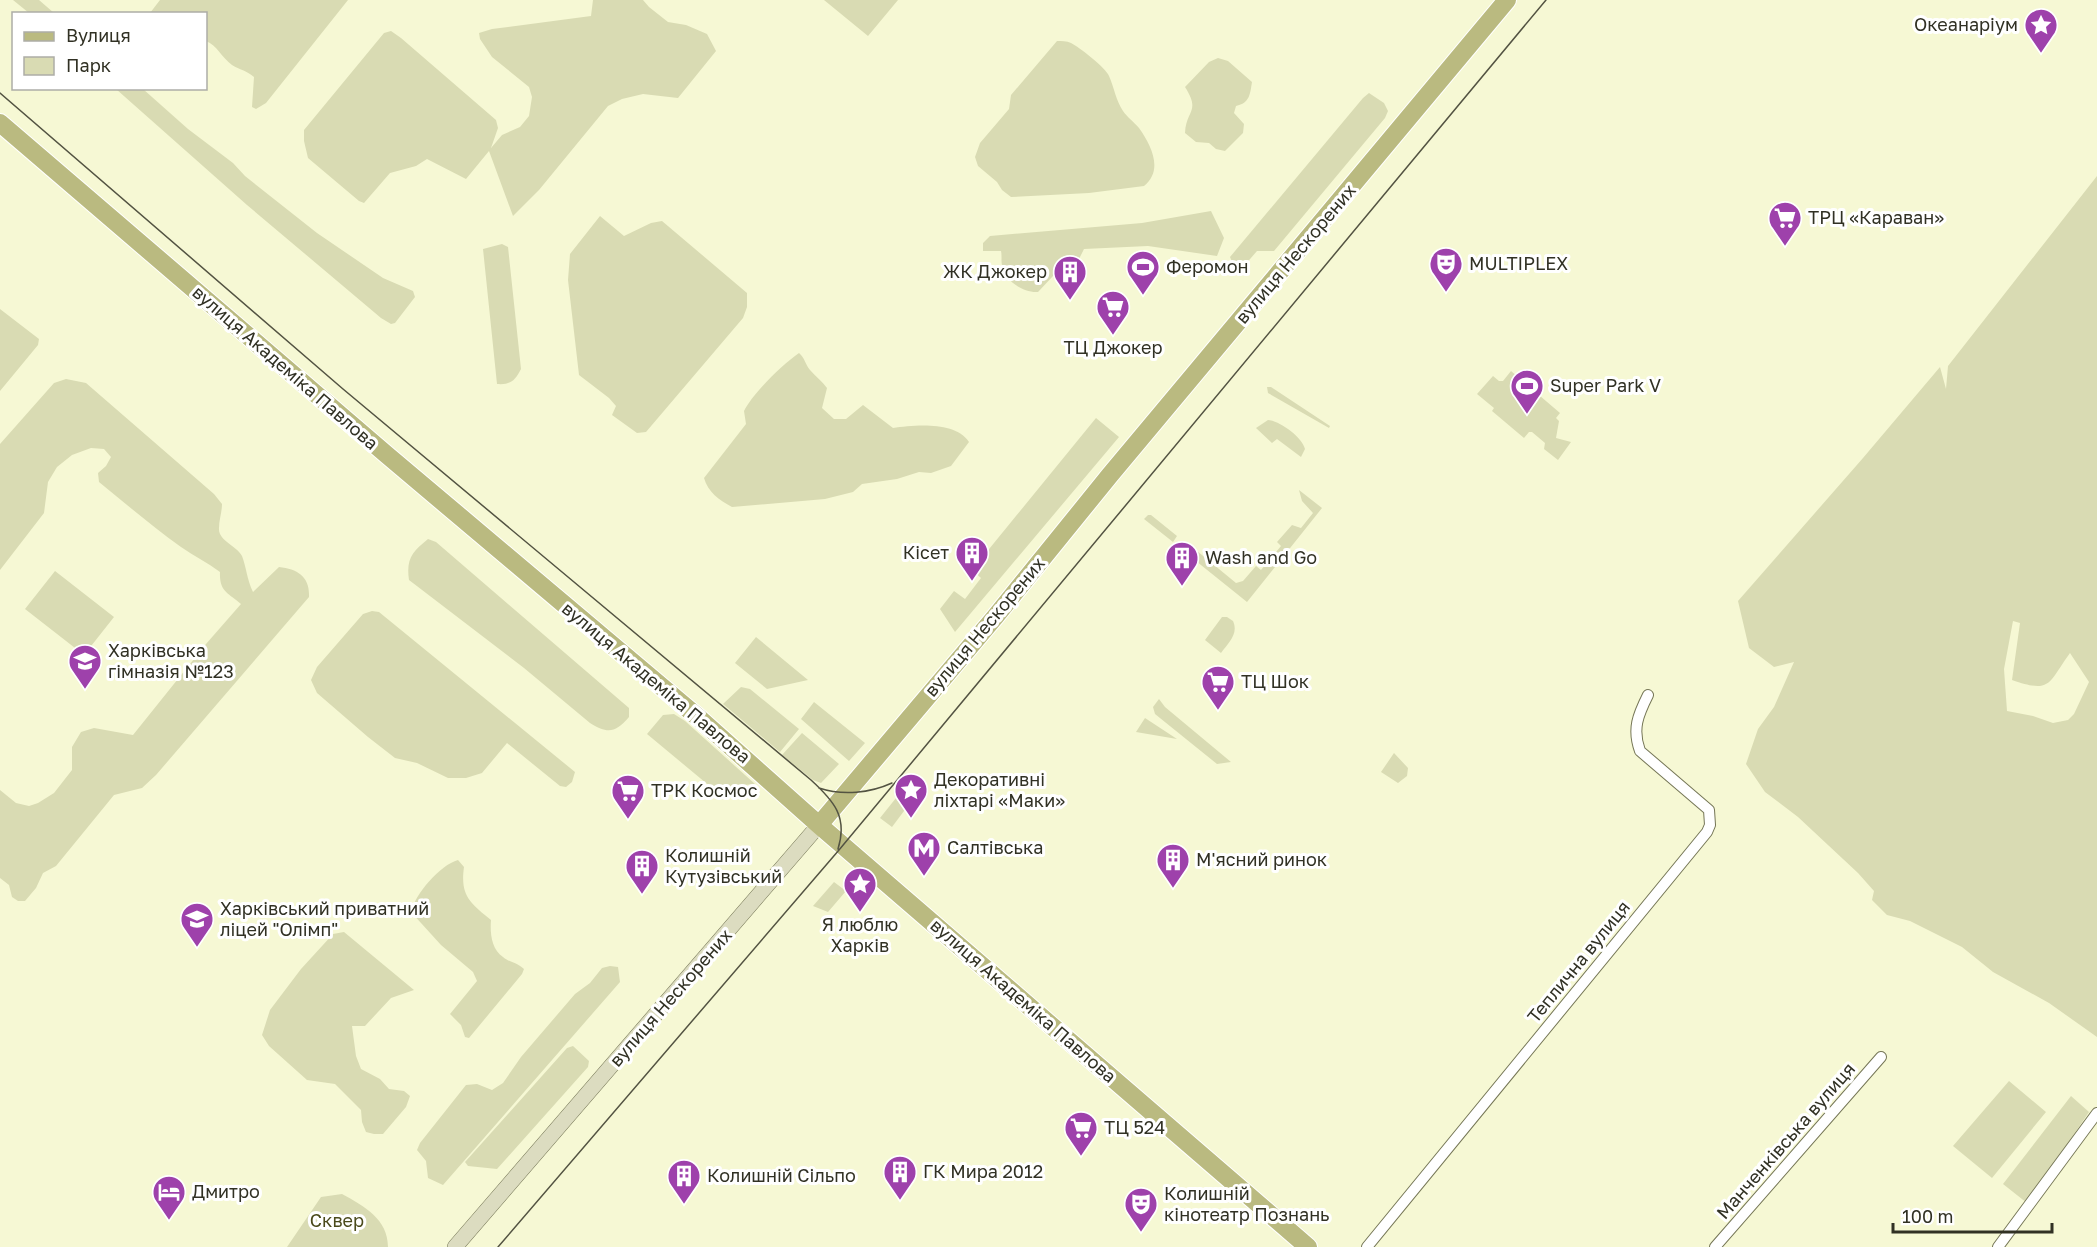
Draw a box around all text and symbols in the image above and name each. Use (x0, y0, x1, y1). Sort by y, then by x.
place icon: Океанаріум (2023, 7, 2059, 54)
legend (12, 12, 207, 90)
place label: Океанаріум (1914, 13, 2018, 35)
text: Вулиця (66, 24, 131, 46)
text: Парк (66, 54, 111, 76)
street label: вулиця Нескорених (1230, 179, 1360, 328)
supermarket icon: ТРЦ «Караван» (1767, 200, 1803, 247)
place label: ТРЦ «Караван» (1808, 206, 1944, 228)
theatre icon: MULTIPLEX (1428, 246, 1464, 293)
sports icon: Феромон (1125, 249, 1161, 296)
place label: MULTIPLEX (1469, 252, 1568, 274)
building icon: ЖК Джокер (1052, 254, 1088, 301)
place label: Феромон (1166, 255, 1249, 277)
place label: ЖК Джокер (943, 260, 1047, 282)
street label: вулиця Академіка Павлова (188, 281, 383, 454)
supermarket icon: ТЦ Джокер (1095, 289, 1131, 336)
place label: ТЦ Джокер (1063, 336, 1163, 358)
sports icon: Super Park V (1509, 368, 1545, 415)
place label: Super Park V (1550, 374, 1661, 396)
building icon: Кісет (954, 535, 990, 582)
building icon: Wash and Go (1164, 540, 1200, 587)
place label: Кісет (903, 541, 949, 563)
place label: Wash and Go (1205, 546, 1317, 568)
street label: вулиця Нескорених (919, 552, 1049, 701)
street label: вулиця Академіка Павлова (558, 597, 755, 767)
place label: Харківська гімназія №123 (108, 639, 234, 682)
school or university icon: Харківська гімназія №123 (67, 643, 103, 690)
supermarket icon: ТЦ Шок (1200, 664, 1236, 711)
place label: ТЦ Шок (1241, 670, 1309, 692)
place label: Декоративні ліхтарі «Маки» (934, 768, 1065, 811)
place icon: Декоративні ліхтарі «Маки» (893, 772, 929, 819)
supermarket icon: ТРК Космос (610, 773, 646, 820)
place label: ТРК Космос (651, 779, 758, 801)
metro station icon: Салтівська (906, 830, 942, 877)
place label: Салтівська (947, 836, 1043, 858)
building icon: М'ясний ринок (1155, 842, 1191, 889)
place label: Колишній Кутузівський (665, 844, 782, 887)
building icon: Колишній Кутузівський (624, 848, 660, 895)
place label: М'ясний ринок (1196, 848, 1327, 870)
place icon: Я люблю Харків (842, 866, 878, 913)
street label: Теплична вулиця (1522, 896, 1634, 1027)
place label: Харківський приватний ліцей "Олімп" (220, 897, 429, 940)
school or university icon: Харківський приватний ліцей "Олімп" (179, 901, 215, 948)
place label: Я люблю Харків (822, 913, 898, 956)
street label: вулиця Академіка Павлова (926, 914, 1121, 1087)
street label: вулиця Нескорених (604, 924, 736, 1071)
street label: Манченківська вулиця (1711, 1058, 1859, 1223)
supermarket icon: ТЦ 524 (1063, 1110, 1099, 1157)
place label: ТЦ 524 (1104, 1116, 1165, 1138)
building icon: ГК Мира 2012 (882, 1154, 918, 1201)
building icon: Колишній Сільпо (666, 1158, 702, 1205)
place label: ГК Мира 2012 (923, 1160, 1043, 1182)
place label: Колишній Сільпо (707, 1164, 856, 1186)
hotel icon: Дмитро (151, 1174, 187, 1221)
place label: Дмитро (192, 1180, 260, 1202)
place label: Колишній кінотеатр Познань (1164, 1182, 1330, 1225)
theatre icon: Колишній кінотеатр Познань (1123, 1186, 1159, 1233)
scale bar (1893, 1196, 2052, 1234)
text: 100 m (1902, 1205, 1953, 1227)
park label: Сквер (310, 1209, 364, 1231)

